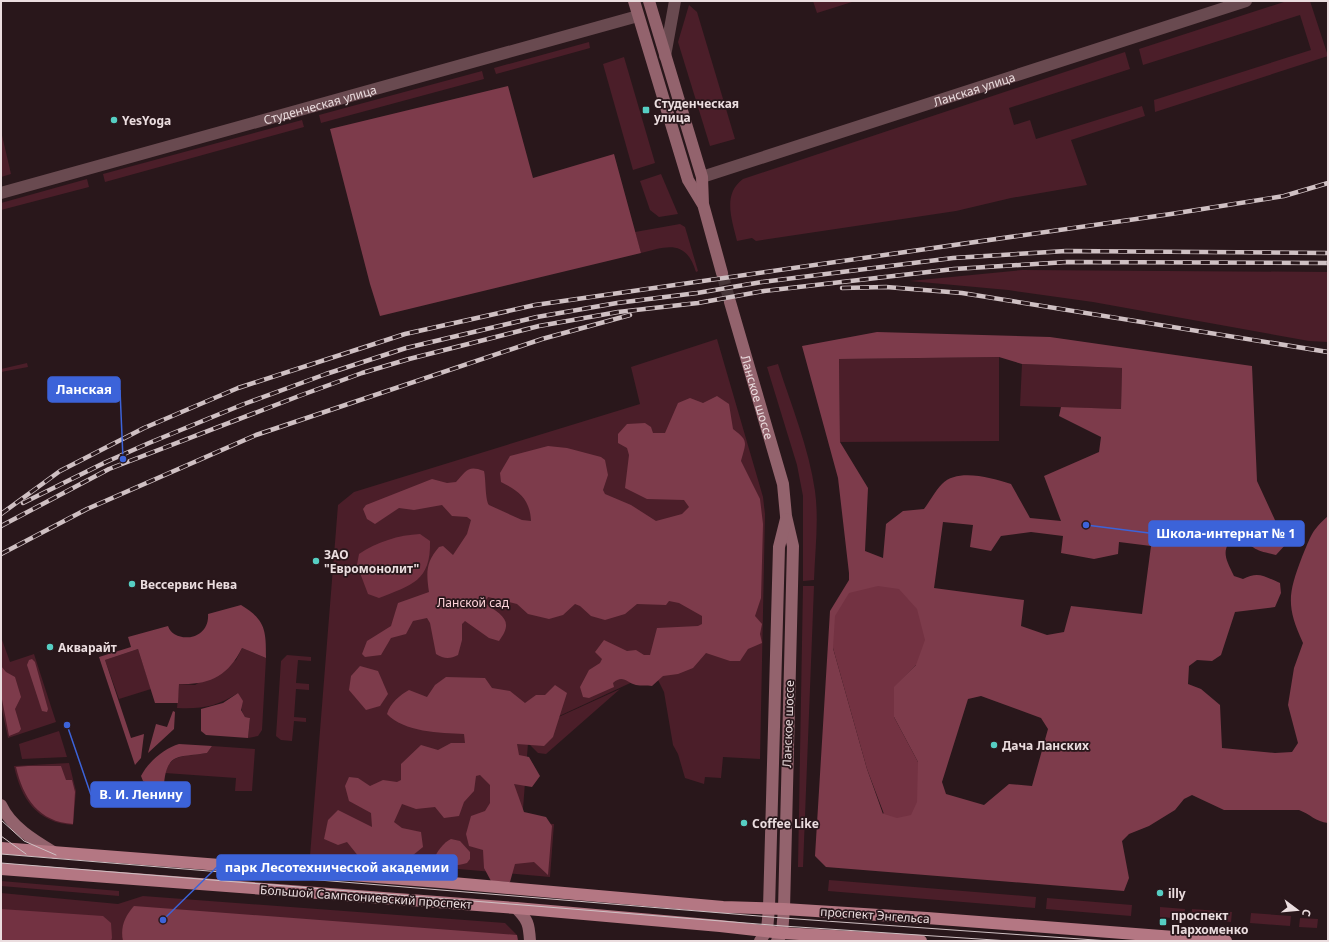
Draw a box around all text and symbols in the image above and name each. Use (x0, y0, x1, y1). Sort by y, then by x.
street label: Ланская улица (931, 68, 1017, 110)
street label: Студенческая улица (261, 81, 378, 128)
place label: Студенческая улица (653, 95, 739, 126)
marker: Студенческая улица (641, 105, 651, 115)
place label: YesYoga (122, 112, 171, 129)
marker: YesYoga (109, 115, 119, 125)
street label: Ланское шоссе (737, 353, 778, 442)
callout: Ланская (48, 377, 120, 402)
text: Ланская (56, 380, 112, 398)
callout: Школа-интернат № 1 (1149, 521, 1304, 546)
text: Школа-интернат № 1 (1156, 524, 1296, 542)
place label: ЗАО "Евромонолит" (324, 546, 419, 577)
marker: ЗАО "Евромонолит" (311, 556, 321, 566)
place label: Вессервис Нева (140, 576, 237, 593)
marker: Вессервис Нева (127, 579, 137, 589)
park label: Ланской сад (437, 594, 510, 611)
place label: Акварайт (58, 639, 117, 656)
marker: Акварайт (45, 642, 55, 652)
street label: Ланское шоссе (778, 680, 798, 768)
place label: Дача Ланских (1002, 737, 1089, 754)
marker: Дача Ланских (989, 740, 999, 750)
callout: В. И. Ленину (91, 782, 190, 807)
text: В. И. Ленину (99, 785, 183, 803)
place label: Coffee Like (752, 815, 819, 832)
marker: Coffee Like (739, 818, 749, 828)
callout: парк Лесотехнической академии (217, 855, 457, 880)
text: парк Лесотехнической академии (225, 858, 449, 876)
street label: Большой Сампсониевский проспект (260, 881, 473, 913)
place label: illy (1168, 885, 1186, 902)
marker: illy (1155, 888, 1165, 898)
north arrow (1277, 890, 1317, 930)
street label: проспект Энгельса (820, 903, 930, 927)
place label: проспект Пархоменко (1171, 907, 1248, 938)
text: С (1299, 907, 1315, 918)
marker: проспект Пархоменко (1158, 917, 1168, 927)

